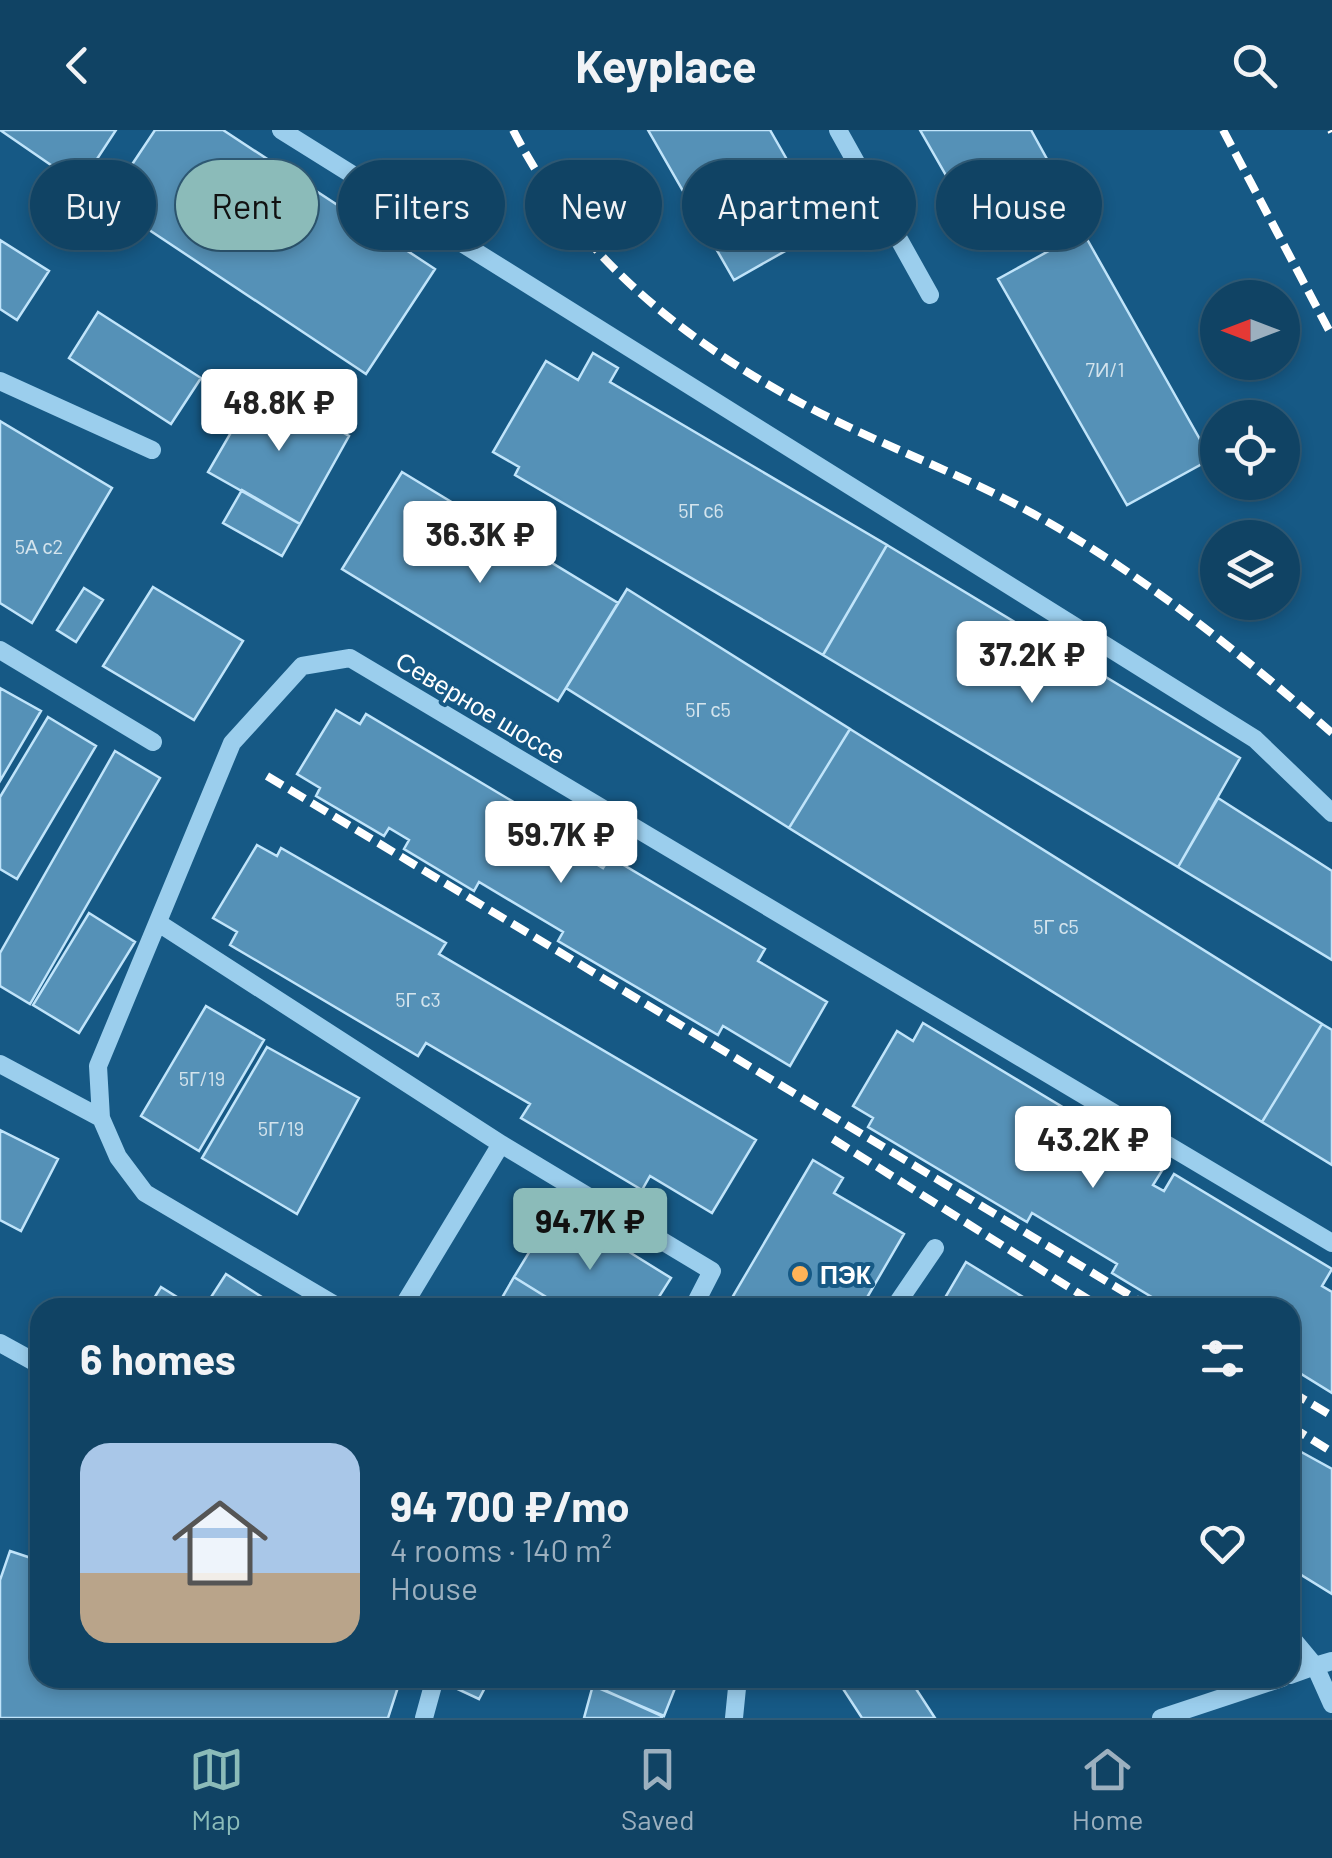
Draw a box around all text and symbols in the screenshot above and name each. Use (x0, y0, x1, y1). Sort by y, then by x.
icon: back (50, 38, 105, 93)
text: Keyplace (575, 38, 757, 92)
icon: search (1227, 38, 1282, 93)
chip: Buy (30, 160, 156, 250)
chip: Rent (176, 160, 318, 250)
chip: Filters (338, 160, 505, 250)
chip: New (525, 160, 662, 250)
chip: Apartment (682, 160, 916, 250)
chip: House (936, 160, 1102, 250)
north arrow (1200, 280, 1300, 380)
map controls (1200, 280, 1300, 620)
house number: 7И/1 (1086, 357, 1124, 381)
pin: 48.8K ₽ (187, 369, 371, 454)
text: 48.8K ₽ (223, 382, 335, 420)
button: locate (1200, 400, 1300, 500)
house number: 5Г с6 (678, 498, 724, 522)
pin: 36.3K ₽ (388, 501, 572, 586)
text: 36.3K ₽ (425, 514, 535, 552)
button: layers (1200, 520, 1300, 620)
house number: 5А с2 (15, 534, 63, 558)
pin: 37.2K ₽ (940, 621, 1124, 706)
text: 37.2K ₽ (979, 634, 1085, 672)
street label: Северное шоссе (391, 645, 571, 769)
house number: 5Г с5 (685, 697, 731, 721)
pin: 59.7K ₽ (469, 801, 653, 886)
text: 59.7K ₽ (507, 814, 615, 852)
house number: 5Г с5 (1033, 914, 1079, 938)
house number: 5Г с3 (395, 987, 441, 1011)
house number: 5Г/19 (179, 1066, 225, 1090)
pin: 43.2K ₽ (1001, 1106, 1185, 1191)
house number: 5Г/19 (258, 1116, 304, 1140)
text: 43.2K ₽ (1037, 1119, 1149, 1157)
pin: 94.7K ₽ (498, 1188, 682, 1273)
text: 94.7K ₽ (535, 1201, 645, 1239)
place label: ПЭК (820, 1259, 872, 1289)
marker: ПЭК (789, 1263, 811, 1285)
icon: filters (1195, 1331, 1250, 1386)
text: 6 homes (80, 1333, 236, 1383)
text: 94 700 ₽/mo (390, 1480, 630, 1530)
icon: home (160, 1483, 280, 1603)
icon: heart (1195, 1516, 1250, 1571)
text: 4 rooms · 140 m² (390, 1530, 612, 1568)
text: House (390, 1568, 478, 1606)
tab: Map (189, 1742, 244, 1836)
tab: Saved (621, 1742, 695, 1836)
tab: Home (1072, 1742, 1143, 1836)

